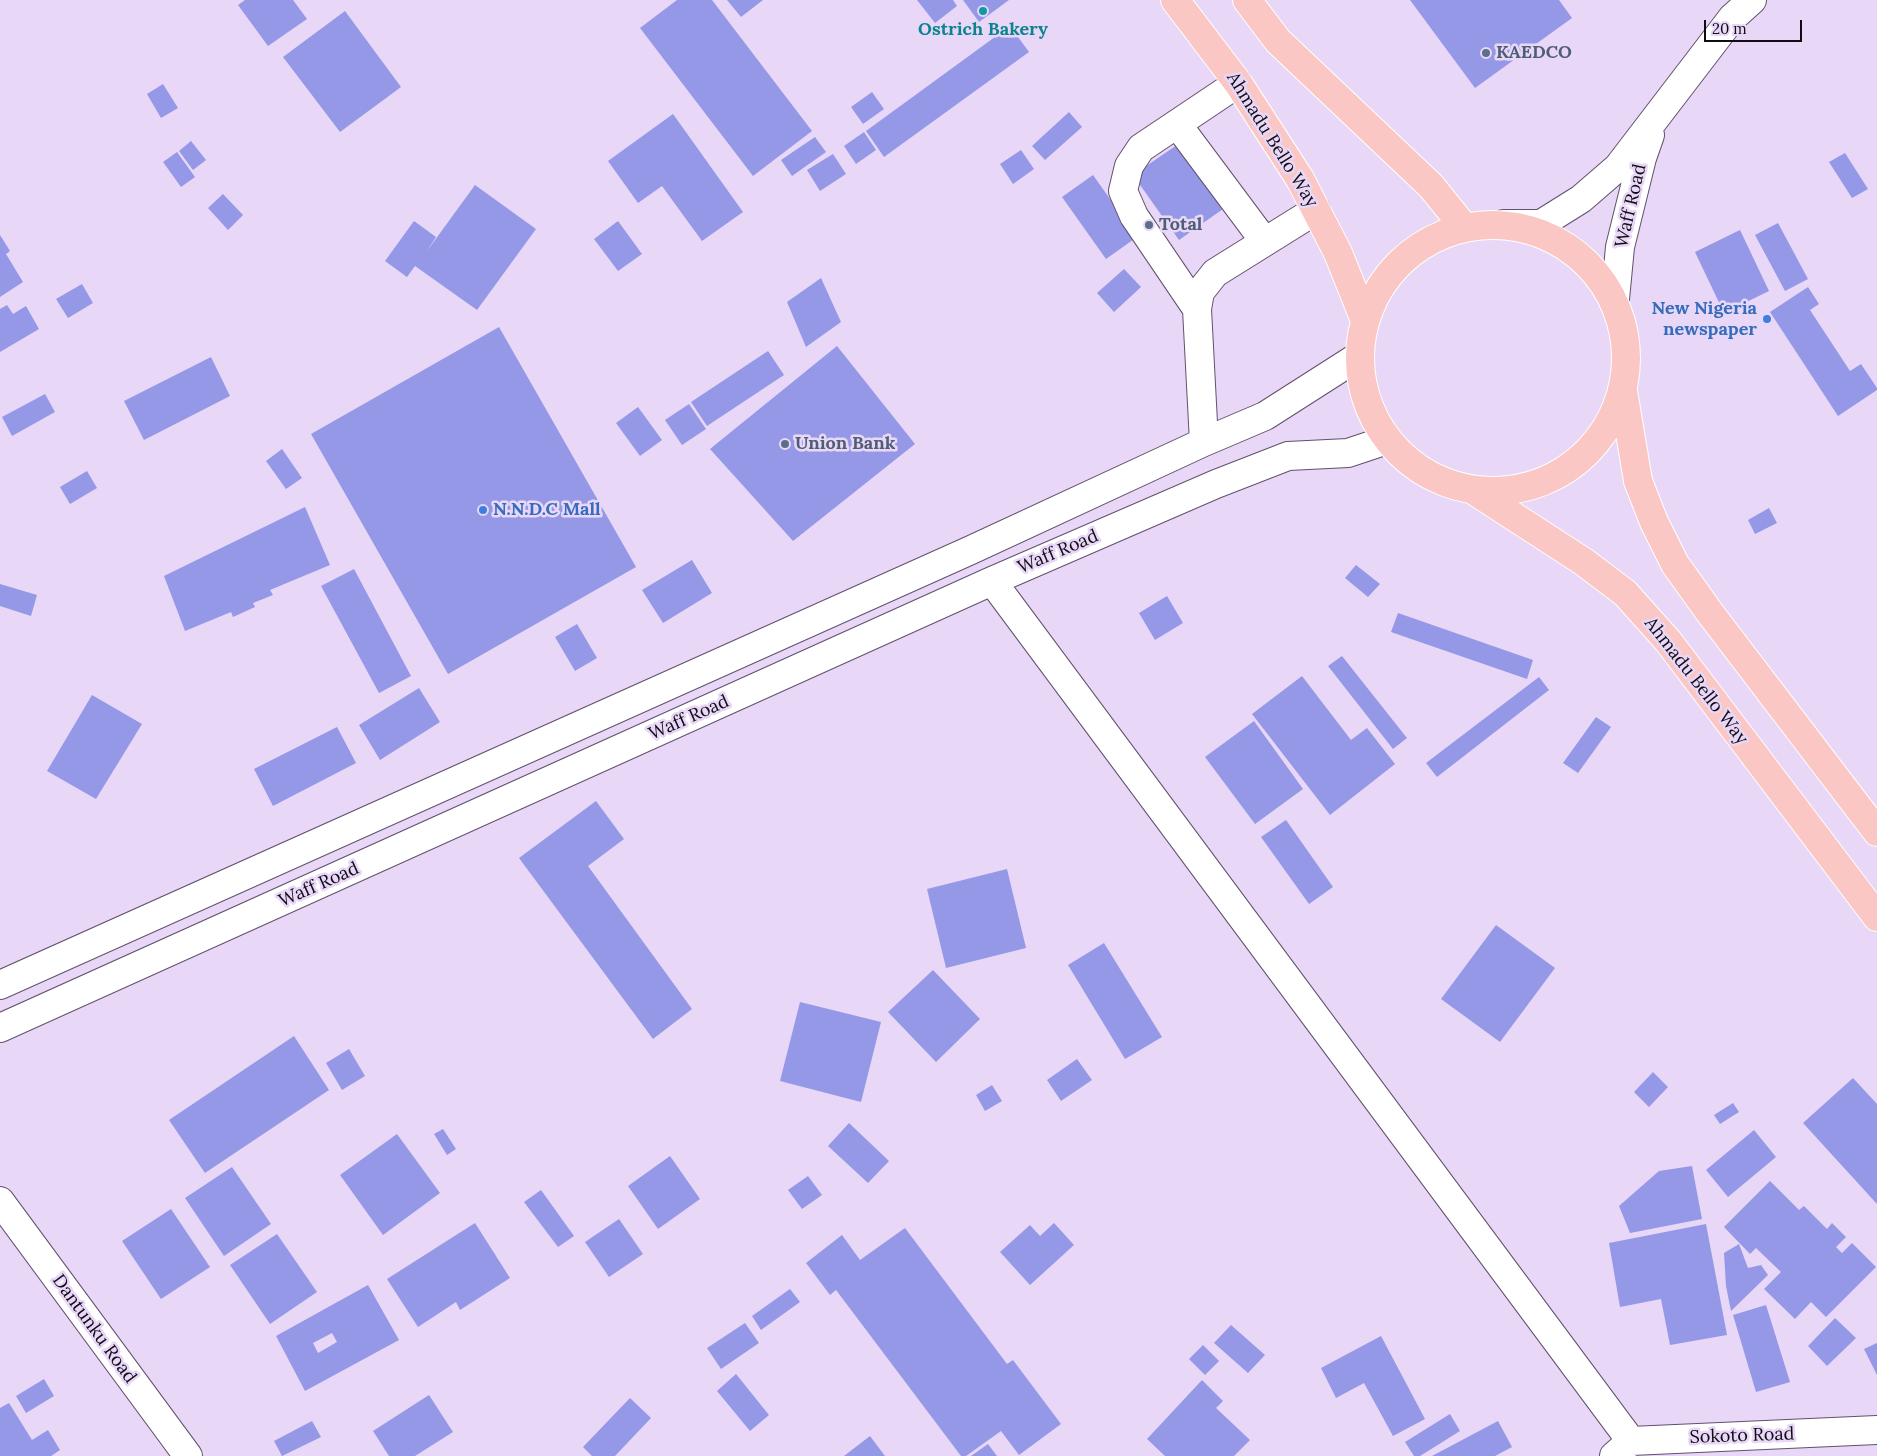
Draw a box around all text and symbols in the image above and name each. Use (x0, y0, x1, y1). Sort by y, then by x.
marker: Ostrich Bakery (977, 5, 989, 17)
scale bar (1707, 10, 1804, 42)
place label: Ostrich Bakery (918, 19, 1048, 41)
text: 20 m (1712, 19, 1747, 38)
place label: KAEDCO (1496, 42, 1572, 64)
marker: KAEDCO (1480, 47, 1492, 59)
street label: Ahmadu Bello Way (1222, 68, 1322, 212)
street label: Waff Road (1611, 162, 1651, 250)
place label: Total (1159, 214, 1202, 236)
marker: Total (1143, 219, 1155, 231)
place label: New Nigeria newspaper (1652, 298, 1757, 340)
marker: New Nigeria newspaper (1761, 313, 1773, 325)
place label: Union Bank (795, 433, 895, 455)
marker: Union Bank (779, 438, 791, 450)
place label: N.N.D.C Mall (493, 499, 601, 521)
marker: N.N.D.C Mall (477, 504, 489, 516)
street label: Waff Road (1015, 525, 1101, 579)
street label: Ahmadu Bello Way (1640, 613, 1752, 749)
street label: Waff Road (646, 691, 732, 745)
street label: Waff Road (276, 858, 362, 912)
street label: Dantunku Road (47, 1271, 141, 1387)
street label: Sokoto Road (1689, 1423, 1795, 1449)

